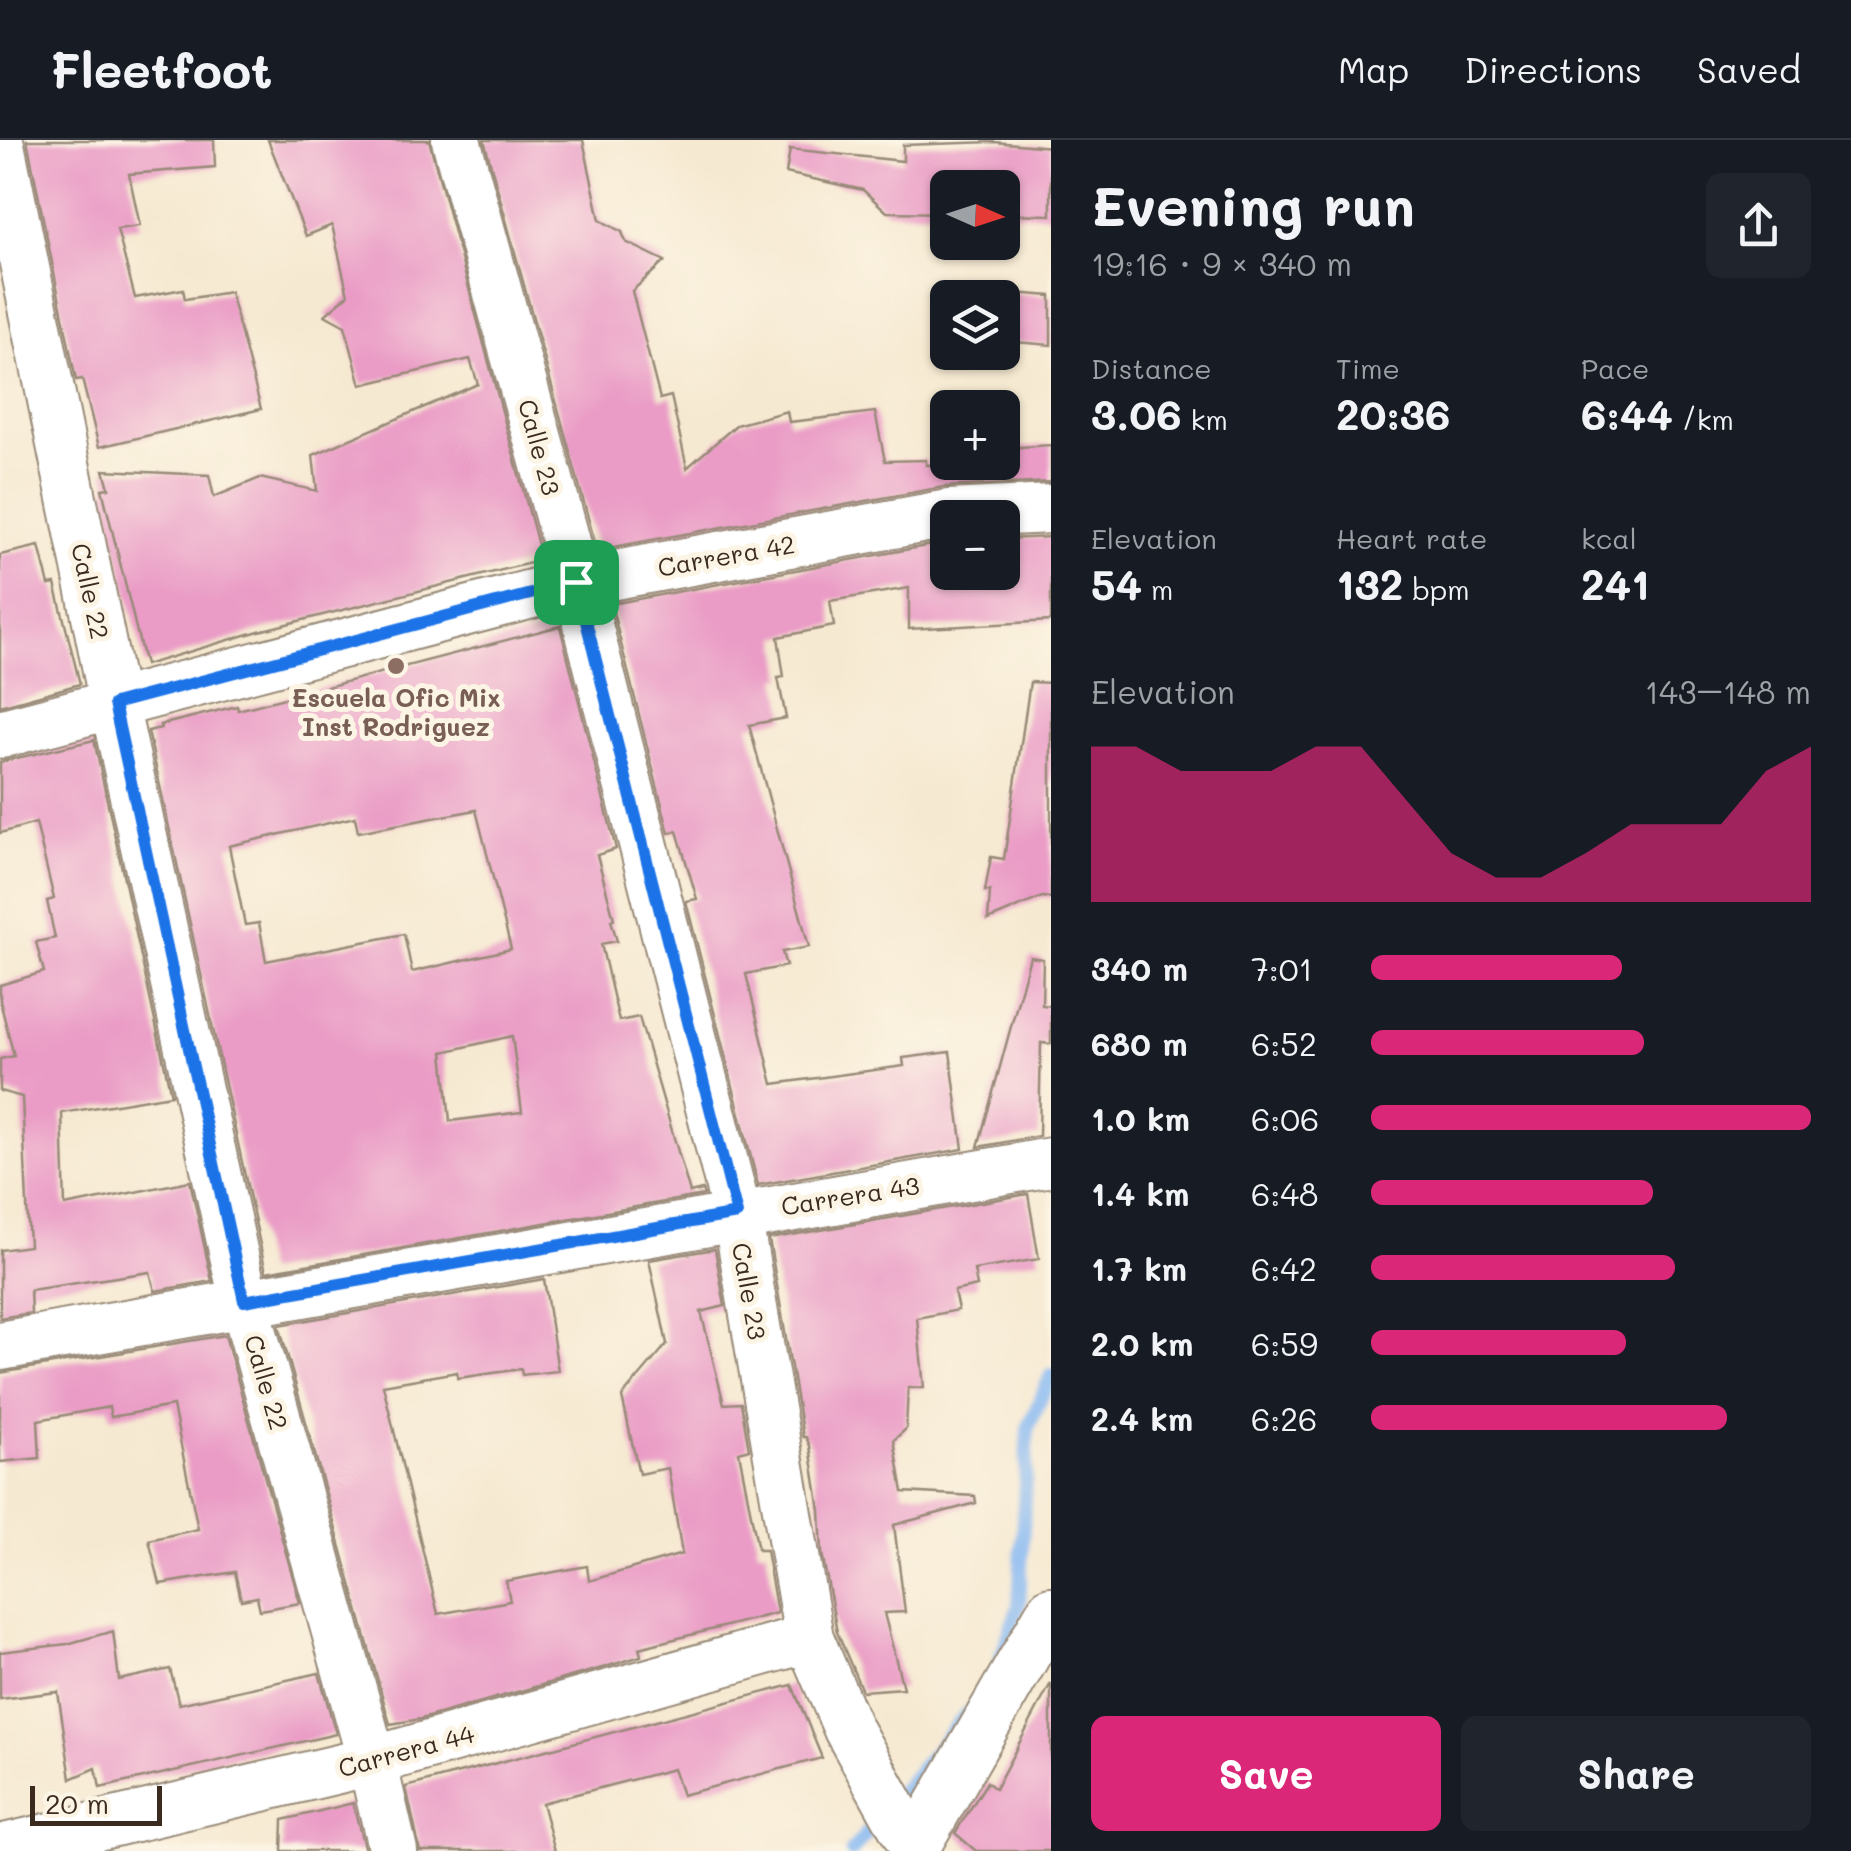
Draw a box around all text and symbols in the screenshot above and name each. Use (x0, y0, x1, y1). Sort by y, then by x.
text: Fleetfoot (50, 38, 272, 100)
text: Map (1338, 46, 1409, 92)
text: Directions (1464, 46, 1642, 92)
text: Saved (1697, 46, 1801, 92)
text: Evening run (1091, 168, 1415, 240)
north arrow (930, 170, 1020, 260)
map controls (930, 170, 1020, 590)
button: share (1706, 173, 1811, 278)
text: 19:16 · 9 × 340 m (1091, 242, 1352, 284)
button: layers (930, 280, 1020, 370)
text: Distance (1091, 350, 1212, 386)
text: Time (1336, 350, 1400, 386)
text: Pace (1581, 350, 1649, 386)
text: 3.06 (1091, 386, 1182, 441)
text: 20:36 (1336, 386, 1450, 441)
text: 6:44 (1581, 386, 1673, 441)
button: + (930, 390, 1020, 480)
street label: Calle 23 (512, 396, 568, 498)
text: km (1182, 401, 1228, 437)
text: /km (1673, 401, 1734, 437)
button: − (930, 500, 1020, 590)
text: Elevation (1091, 520, 1217, 556)
text: Heart rate (1336, 520, 1487, 556)
text: kcal (1581, 520, 1637, 556)
street label: Carrera 42 (655, 527, 797, 583)
street label: Calle 22 (65, 540, 117, 642)
pin (534, 540, 619, 625)
icon: arrive (549, 555, 604, 610)
text: 54 (1091, 556, 1142, 611)
text: 132 (1336, 556, 1403, 611)
text: 241 (1581, 556, 1650, 611)
text: m (1142, 571, 1173, 607)
text: bpm (1403, 571, 1470, 607)
marker: Escuela Ofic Mix Inst Rodriguez (385, 655, 407, 677)
text: Elevation (1091, 670, 1235, 712)
text: 143–148 m (1645, 670, 1811, 712)
place label: Escuela Ofic Mix Inst Rodriguez (291, 681, 501, 742)
text: 340 m (1091, 947, 1188, 989)
text: 7:01 (1251, 947, 1313, 989)
text: 680 m (1091, 1022, 1188, 1064)
text: 6:52 (1251, 1022, 1317, 1064)
text: 1.0 km (1091, 1097, 1190, 1139)
text: 6:06 (1251, 1097, 1319, 1139)
street label: Carrera 43 (779, 1168, 921, 1222)
text: 1.4 km (1091, 1172, 1190, 1214)
text: 6:48 (1251, 1172, 1318, 1214)
street label: Calle 23 (726, 1240, 774, 1342)
text: 1.7 km (1091, 1247, 1187, 1289)
text: 6:42 (1251, 1247, 1317, 1289)
text: 2.0 km (1091, 1322, 1194, 1364)
text: 6:59 (1251, 1322, 1318, 1364)
street label: Calle 22 (238, 1331, 296, 1433)
text: 2.4 km (1091, 1397, 1193, 1439)
text: 6:26 (1251, 1397, 1317, 1439)
street label: Carrera 44 (334, 1716, 478, 1784)
button: Save (1091, 1716, 1441, 1831)
button: Share (1461, 1716, 1811, 1831)
scale bar (30, 1781, 162, 1826)
text: 20 m (45, 1785, 109, 1821)

